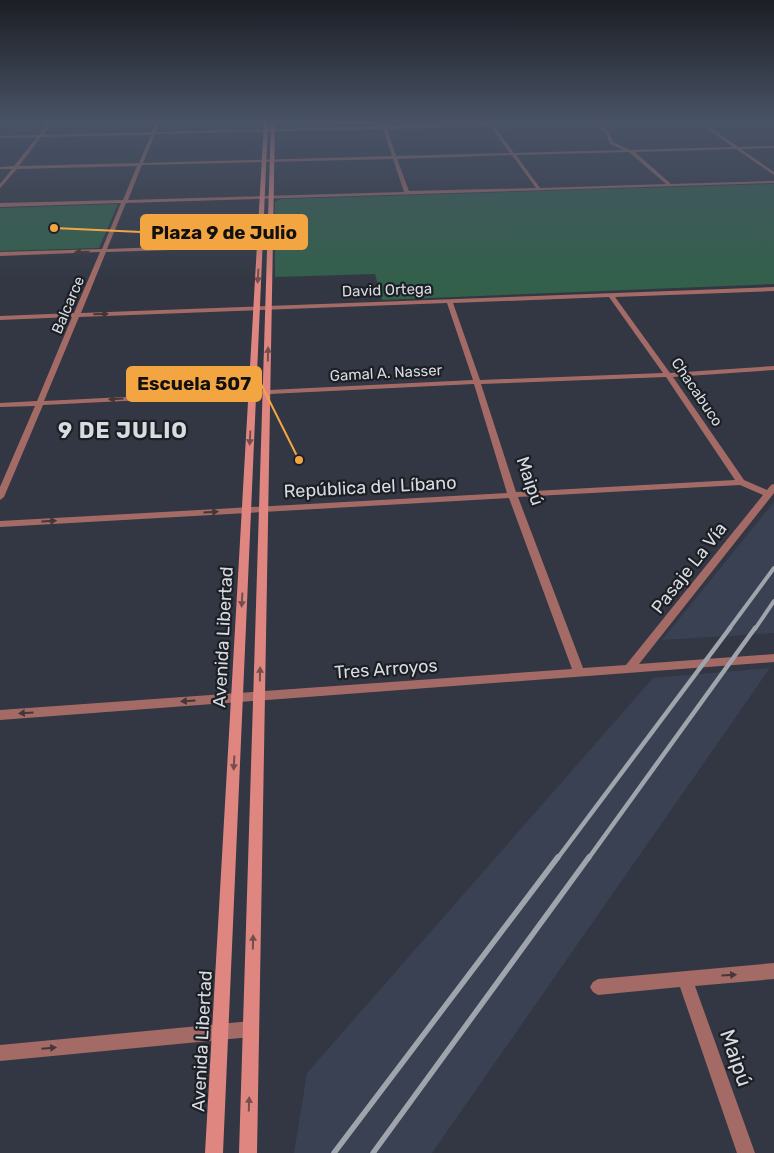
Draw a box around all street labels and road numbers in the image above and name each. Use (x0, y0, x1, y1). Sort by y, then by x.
street label: Balcarce (48, 274, 88, 336)
street label: David Ortega (342, 279, 432, 301)
street label: Chacabuco (668, 354, 726, 430)
street label: Gamal A. Nasser (329, 361, 443, 385)
street label: Maipú (511, 454, 549, 508)
street label: República del Líbano (283, 471, 457, 503)
street label: Pasaje La Vía (647, 518, 731, 618)
street label: Avenida Libertad (208, 566, 238, 708)
street label: Tres Arroyos (334, 654, 438, 684)
street label: Avenida Libertad (187, 970, 217, 1112)
street label: Maipú (715, 1026, 758, 1090)

